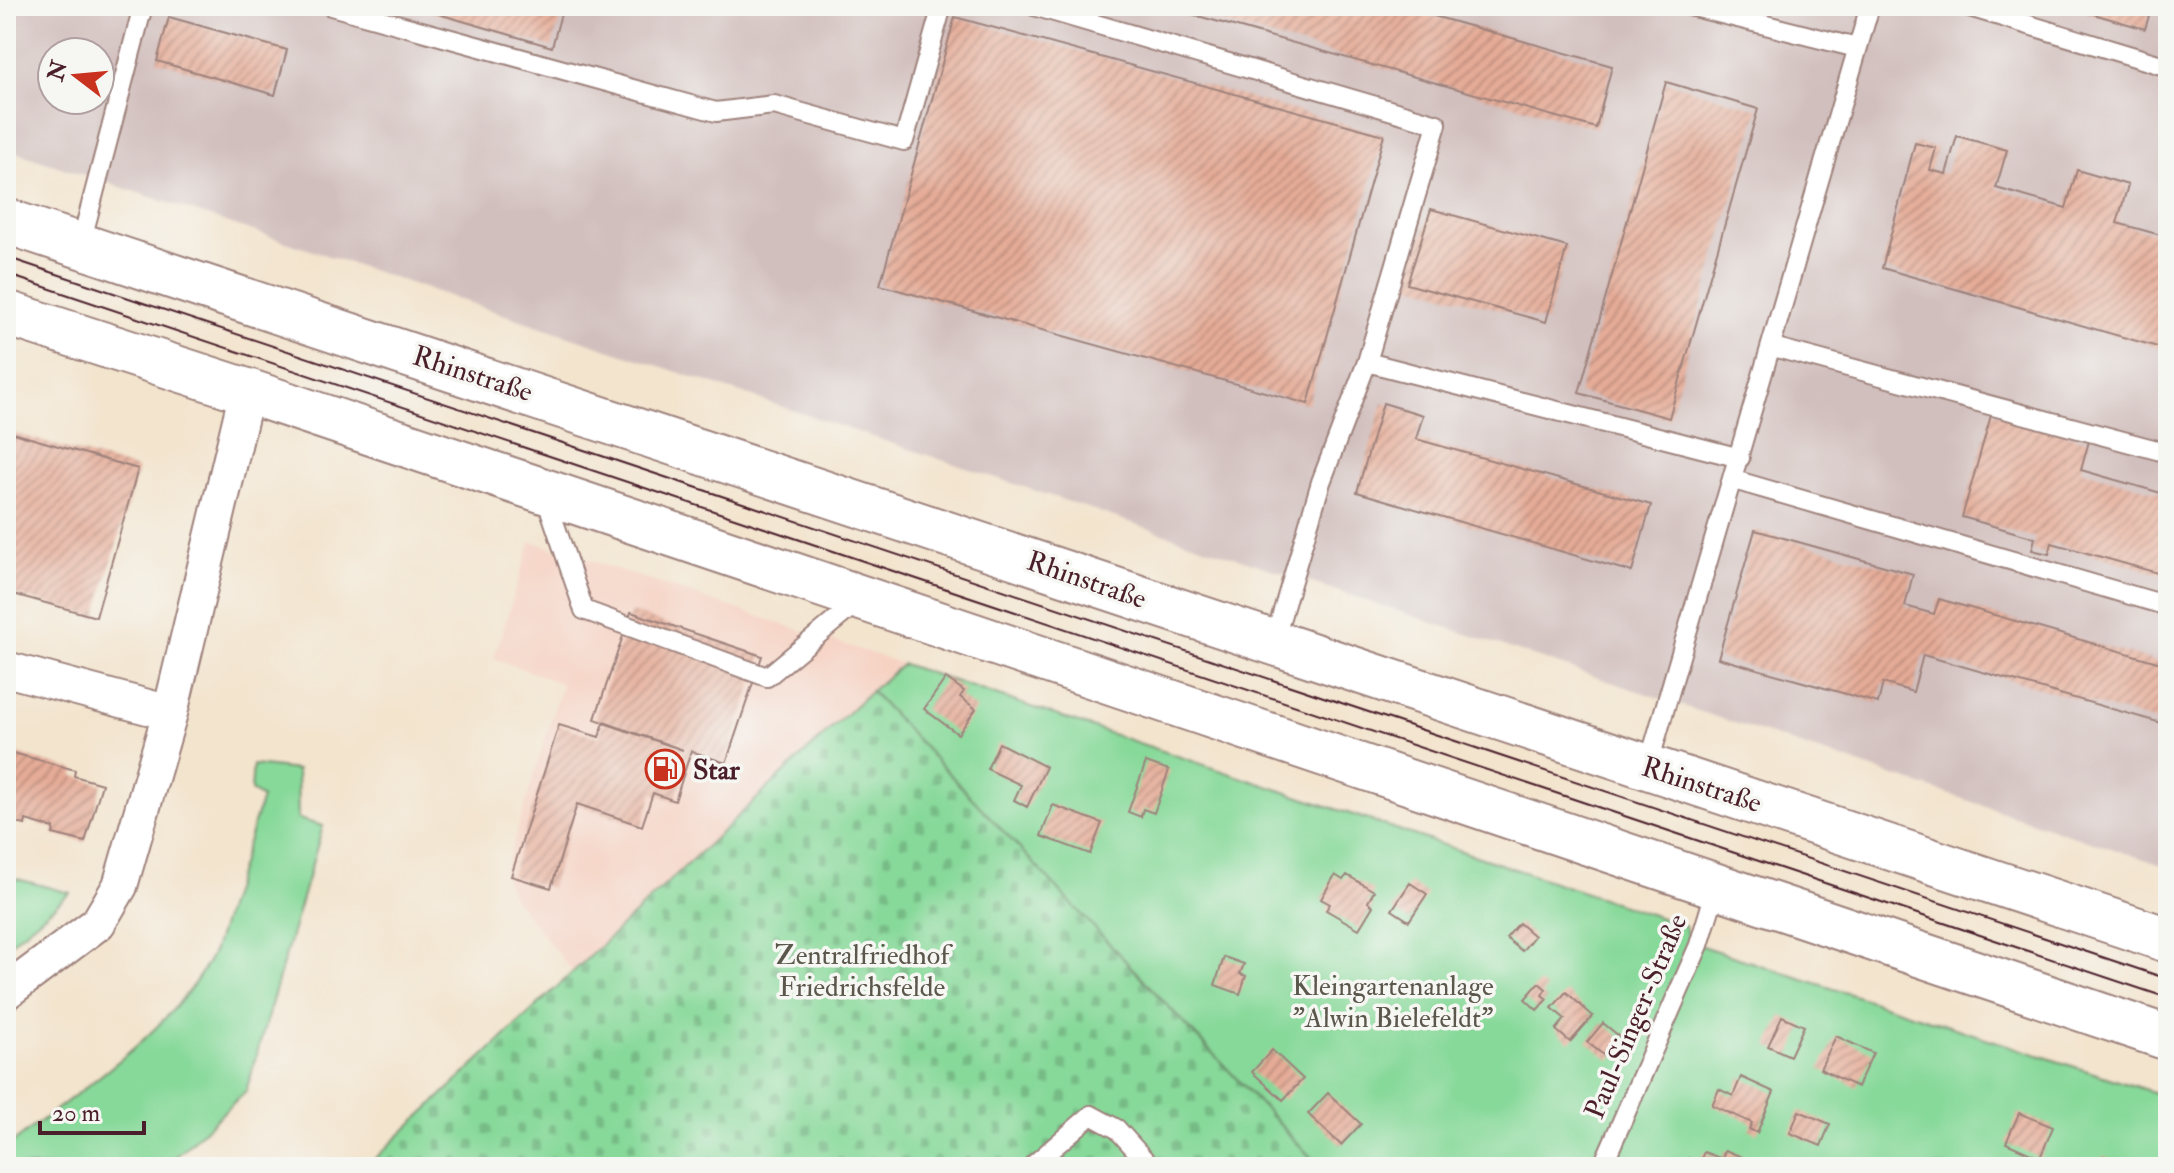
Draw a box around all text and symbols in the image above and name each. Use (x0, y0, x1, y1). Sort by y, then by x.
north arrow (36, 36, 116, 116)
text: N (41, 57, 74, 85)
street label: Rhinstraße (408, 339, 537, 410)
street label: Rhinstraße (1022, 544, 1151, 617)
fuel station icon: Star (644, 748, 686, 790)
street label: Rhinstraße (1637, 750, 1766, 821)
place label: Star (693, 753, 740, 788)
street label: Paul-Singer-Straße (1577, 909, 1695, 1124)
park label: Zentralfriedhof Friedrichsfelde (775, 938, 953, 1005)
park label: Kleingartenanlage "Alwin Bielefeldt" (1292, 969, 1494, 1036)
scale bar (40, 1085, 144, 1135)
text: 20 m (52, 1098, 101, 1129)

